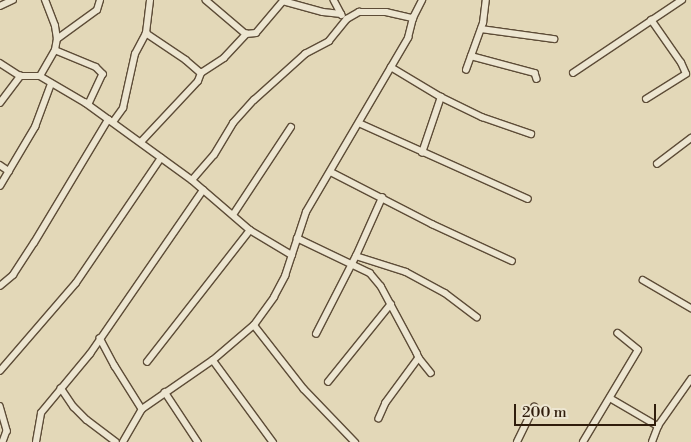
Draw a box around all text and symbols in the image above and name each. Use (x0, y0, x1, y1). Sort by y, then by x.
scale bar (516, 394, 658, 426)
text: 200 m (522, 403, 567, 422)

